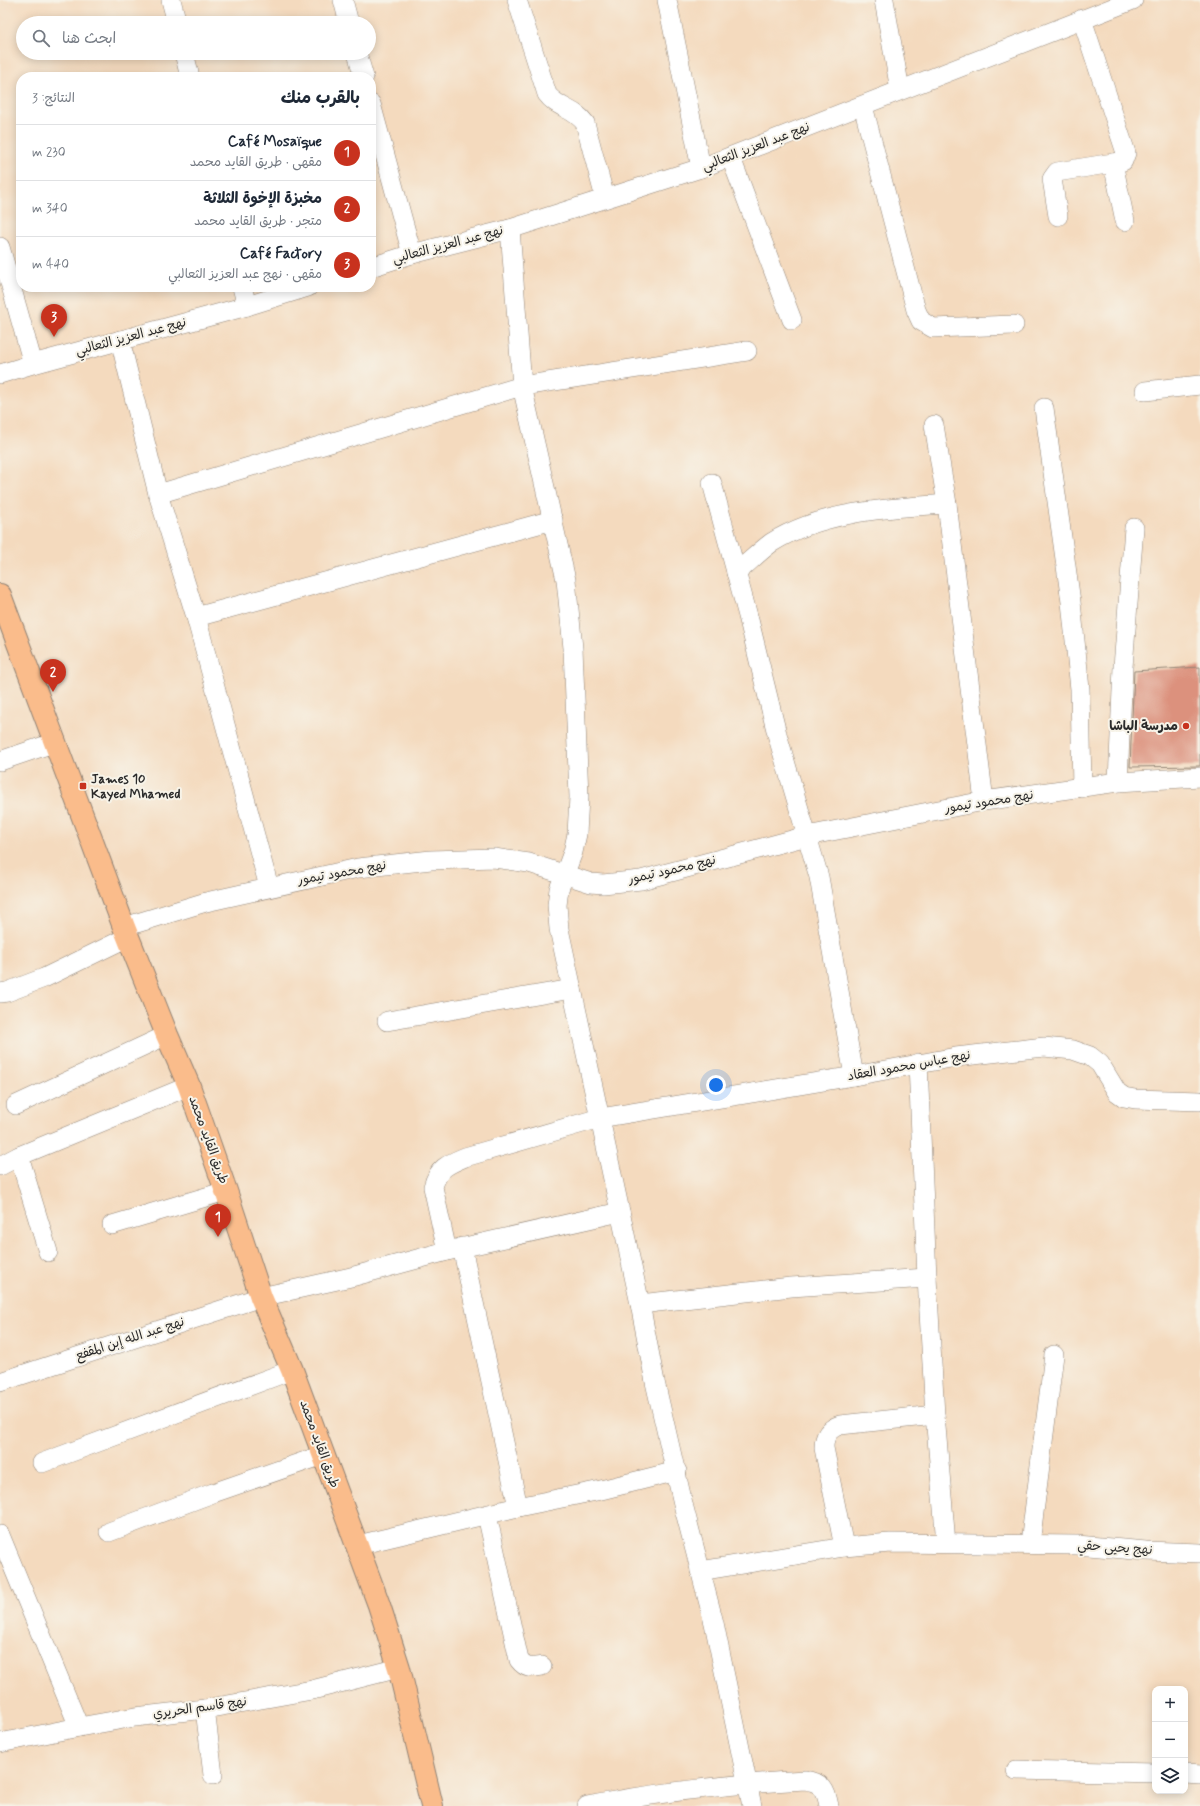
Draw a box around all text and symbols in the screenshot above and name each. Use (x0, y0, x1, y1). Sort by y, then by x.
search box (16, 16, 376, 60)
icon: search (30, 27, 52, 49)
text: ابحث هنا (62, 29, 116, 49)
text: بالقرب منك (281, 87, 360, 109)
text: النتائج: 3 (32, 90, 75, 107)
street label: نهج عبد العزيز الثعالبي (700, 119, 813, 177)
text: Café Mosaïque (228, 132, 322, 152)
text: 230 m (32, 144, 66, 161)
text: 1 (344, 144, 350, 161)
text: مقهى · طريق القايد محمد (190, 154, 322, 171)
text: مخبزة الإخوة الثلاثة (203, 189, 322, 209)
text: 340 m (32, 200, 67, 217)
text: 2 (344, 200, 350, 217)
text: متجر · طريق القايد محمد (194, 213, 322, 230)
street label: نهج عبد العزيز الثعالبي (391, 222, 506, 270)
text: Café Factory (240, 244, 322, 264)
text: 440 m (32, 256, 69, 273)
text: 3 (344, 256, 350, 273)
text: مقهى · نهج عبد العزيز الثعالبي (168, 266, 322, 283)
pin: 3 (41, 304, 67, 337)
street label: نهج عبد العزيز الثعالبي (74, 314, 189, 362)
pin: 2 (40, 659, 66, 692)
place label: مدرسة الباشا (1109, 718, 1178, 735)
marker: مدرسة الباشا (1181, 721, 1191, 731)
place label: James 10 Kayed Mhamed (91, 771, 180, 803)
marker: James 10 Kayed Mhamed (78, 781, 88, 791)
street label: نهج محمود تيمور (942, 787, 1035, 818)
street label: نهج محمود تيمور (625, 852, 718, 889)
street label: نهج محمود تيمور (295, 857, 388, 889)
street label: نهج عباس محمود العقاد (846, 1047, 972, 1085)
your location (706, 1075, 726, 1095)
street label: طريق القايد محمد (184, 1094, 232, 1186)
pin: 1 (205, 1204, 231, 1237)
street label: نهج عبد الله إبن المقفع (73, 1313, 187, 1366)
street label: طريق القايد محمد (295, 1398, 343, 1490)
street label: نهج يحيى حقي (1077, 1537, 1153, 1561)
map controls (1152, 1686, 1188, 1794)
button: + (1152, 1686, 1188, 1722)
street label: نهج قاسم الحريري (152, 1693, 248, 1724)
button: − (1152, 1722, 1188, 1758)
button: layers (1152, 1758, 1188, 1794)

